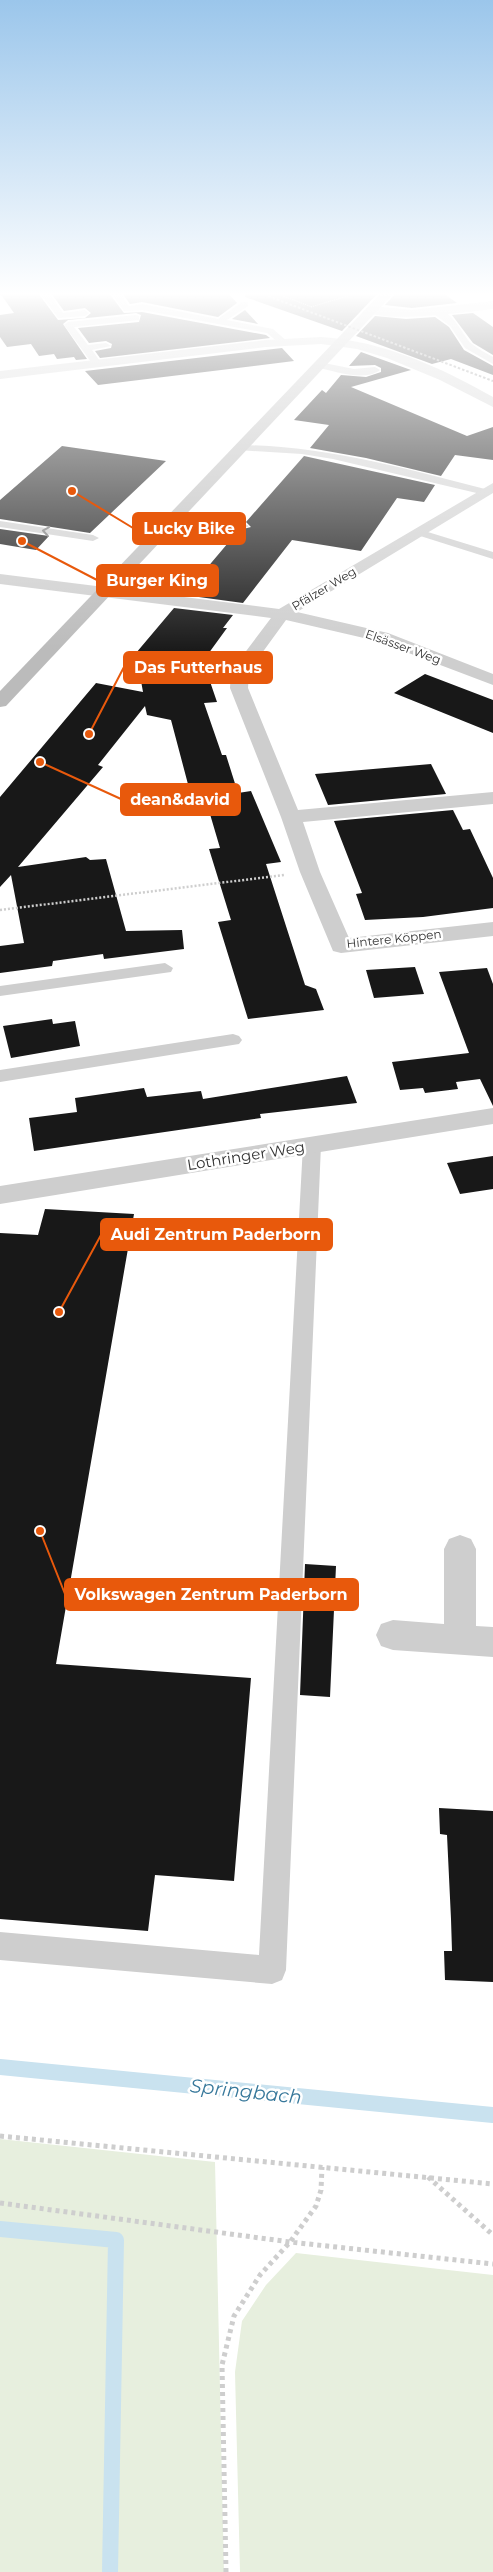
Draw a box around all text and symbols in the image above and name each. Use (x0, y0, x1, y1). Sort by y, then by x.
callout: Lucky Bike (133, 513, 245, 544)
text: Lucky Bike (143, 519, 235, 538)
one-way arrow (42, 526, 50, 537)
street label: Pfälzer Weg (289, 564, 359, 614)
callout: Burger King (97, 565, 218, 596)
text: Burger King (106, 571, 208, 590)
street label: Elsässer Weg (363, 626, 443, 667)
callout: Das Futterhaus (124, 652, 272, 683)
text: Das Futterhaus (134, 658, 262, 677)
callout: dean&david (121, 784, 240, 815)
text: dean&david (130, 790, 230, 809)
street label: Hintere Köppen (346, 926, 442, 951)
street label: Lothringer Weg (186, 1137, 306, 1174)
callout: Audi Zentrum Paderborn (101, 1219, 332, 1250)
text: Audi Zentrum Paderborn (110, 1225, 321, 1244)
callout: Volkswagen Zentrum Paderborn (65, 1579, 358, 1610)
text: Volkswagen Zentrum Paderborn (73, 1585, 348, 1604)
water label: Springbach (189, 2074, 303, 2109)

